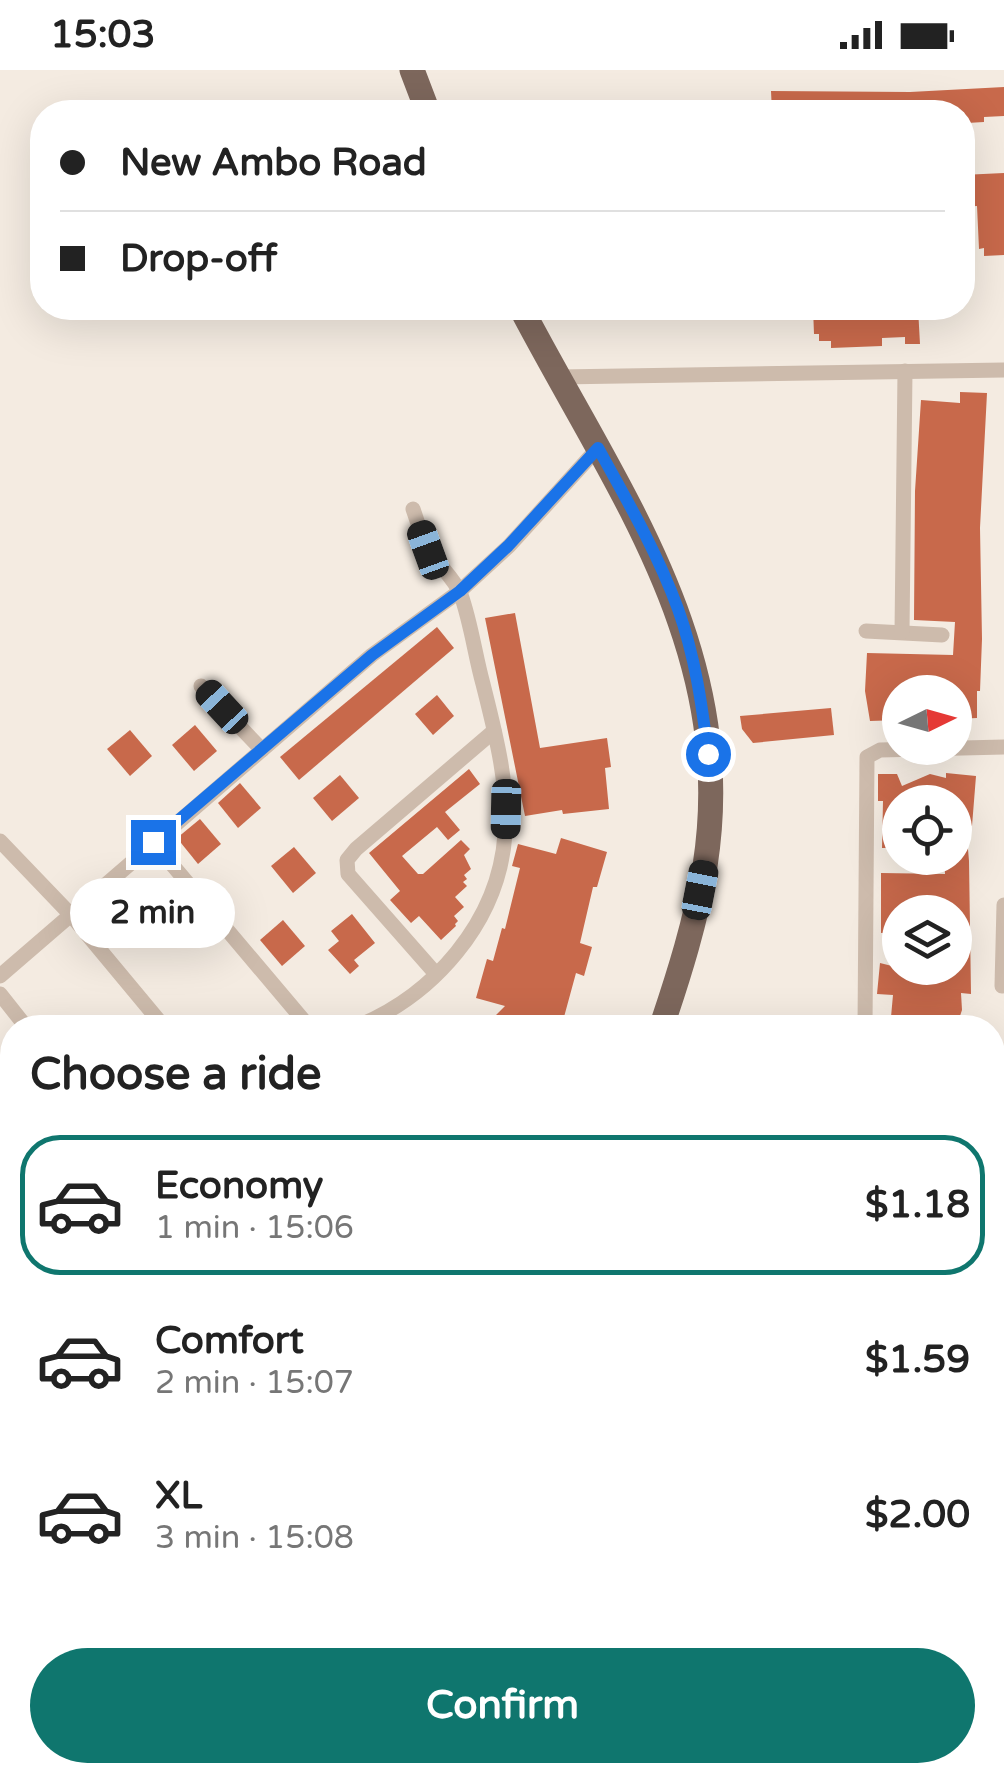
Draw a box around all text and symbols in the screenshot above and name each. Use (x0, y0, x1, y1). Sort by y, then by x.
text: 15:03 (50, 12, 155, 58)
text: New Ambo Road (120, 140, 427, 186)
text: Drop-off (120, 236, 277, 282)
car (404, 517, 452, 583)
car (191, 675, 253, 739)
north arrow (882, 675, 972, 765)
map controls (882, 675, 972, 985)
route start (686, 732, 731, 777)
car (490, 779, 522, 839)
button: locate (882, 785, 972, 875)
route end (131, 820, 176, 865)
car (680, 858, 720, 922)
callout: 2 min (70, 877, 236, 947)
text: 2 min (110, 894, 195, 932)
button: layers (882, 895, 972, 985)
text: Choose a ride (30, 1048, 321, 1102)
icon: car (35, 1160, 125, 1250)
text: Economy (155, 1163, 323, 1209)
text: $1.18 (865, 1182, 970, 1228)
text: 1 min · 15:06 (155, 1209, 354, 1247)
icon: car (35, 1315, 125, 1405)
text: Comfort (155, 1318, 304, 1364)
text: $1.59 (865, 1337, 970, 1383)
text: 2 min · 15:07 (155, 1364, 354, 1402)
icon: car (35, 1470, 125, 1560)
text: XL (155, 1473, 202, 1519)
text: $2.00 (865, 1492, 970, 1538)
text: 3 min · 15:08 (155, 1519, 354, 1557)
button: Confirm (30, 1648, 975, 1763)

